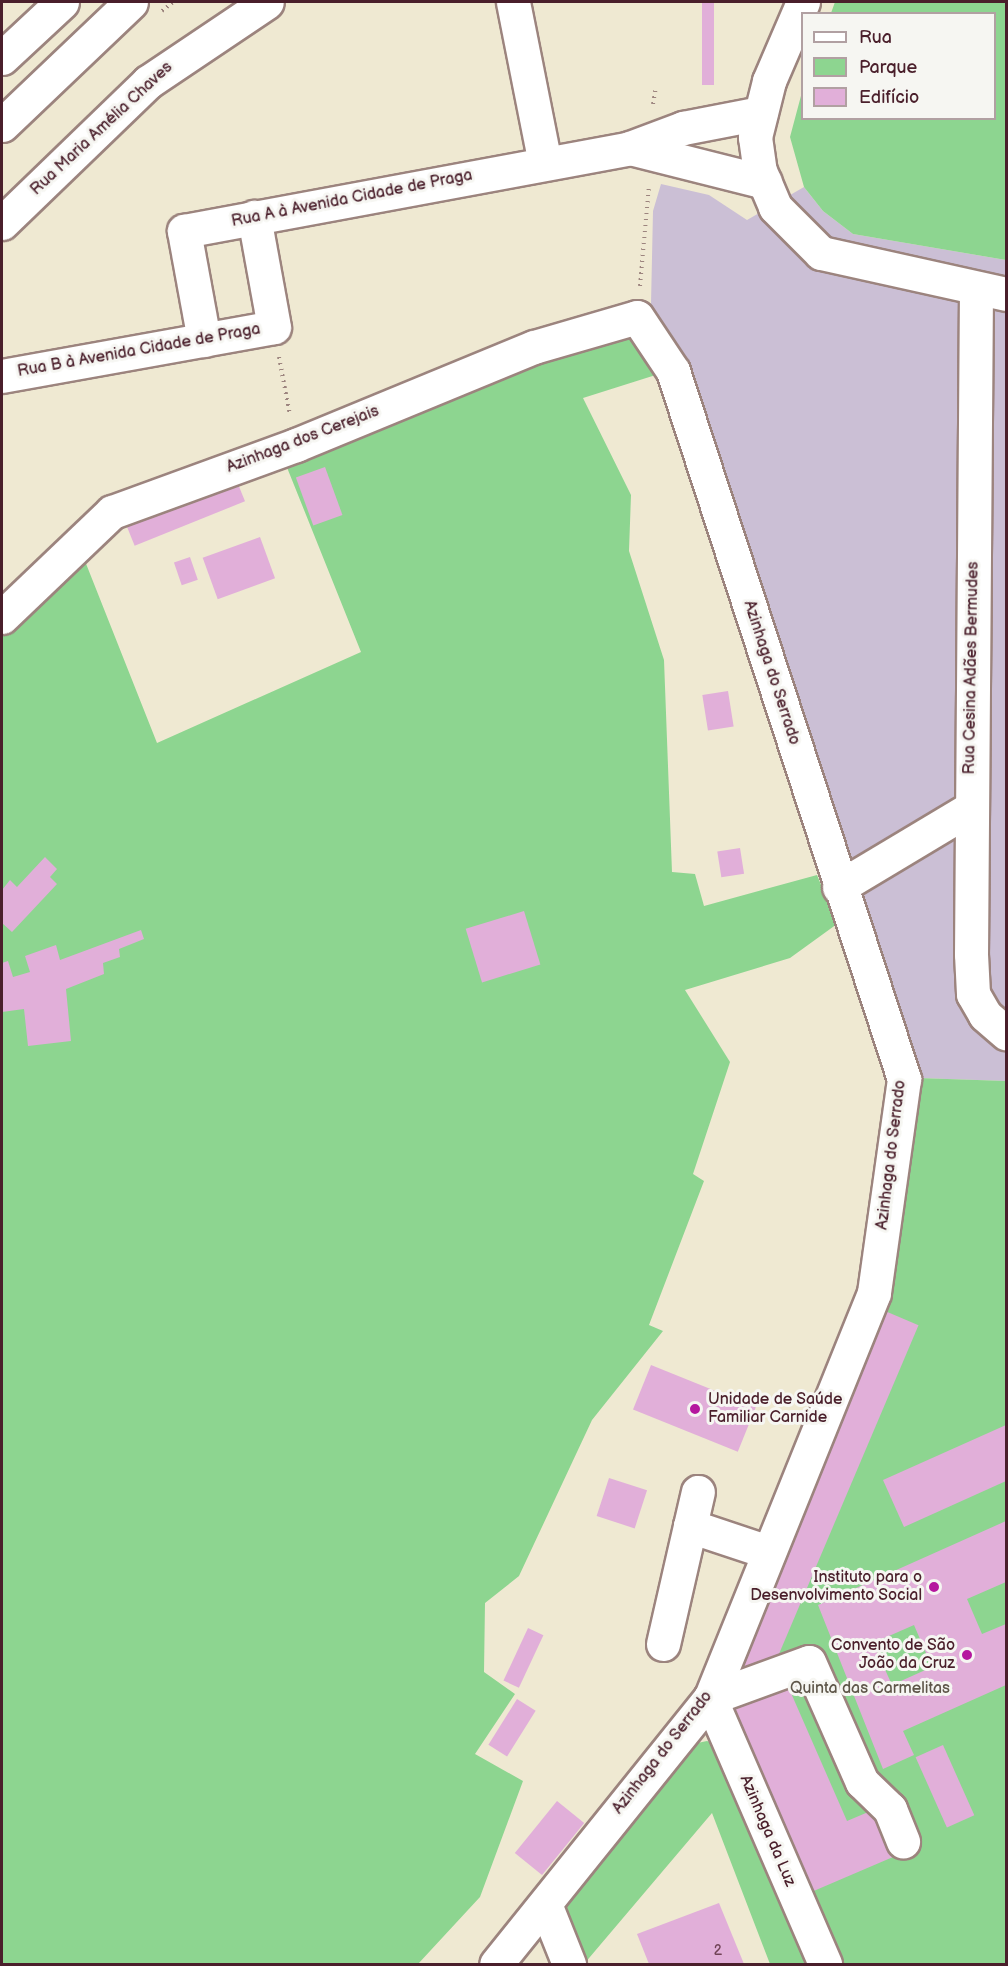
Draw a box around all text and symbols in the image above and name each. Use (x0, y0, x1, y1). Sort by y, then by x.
legend (801, 12, 996, 120)
text: Rua (859, 27, 892, 48)
text: Parque (859, 57, 917, 78)
street label: Rua Maria Amélia Chaves (27, 58, 177, 200)
text: Edifício (859, 87, 919, 108)
street label: Rua A à Avenida Cidade de Praga (230, 166, 474, 232)
street label: Rua B à Avenida Cidade de Praga (16, 320, 262, 382)
street label: Azinhaga dos Cerejais (224, 402, 382, 478)
street label: Rua Cesina Adães Bermudes (961, 561, 983, 775)
street label: Azinhaga do Serrado (739, 598, 803, 748)
street label: Azinhaga do Serrado (873, 1079, 911, 1231)
place label: Unidade de Saúde Familiar Carnide (708, 1390, 843, 1428)
marker: Unidade de Saúde Familiar Carnide (686, 1400, 704, 1418)
place label: Instituto para o Desenvolvimento Social (750, 1568, 922, 1606)
marker: Instituto para o Desenvolvimento Social (927, 1580, 941, 1594)
place label: Convento de São João da Cruz (831, 1636, 955, 1674)
marker: Convento de São João da Cruz (960, 1648, 974, 1662)
park label: Quinta das Carmelitas (790, 1679, 950, 1699)
street label: Azinhaga do Serrado (609, 1688, 717, 1818)
street label: Azinhaga da Luz (735, 1772, 799, 1890)
house number: 2 (714, 1943, 722, 1959)

